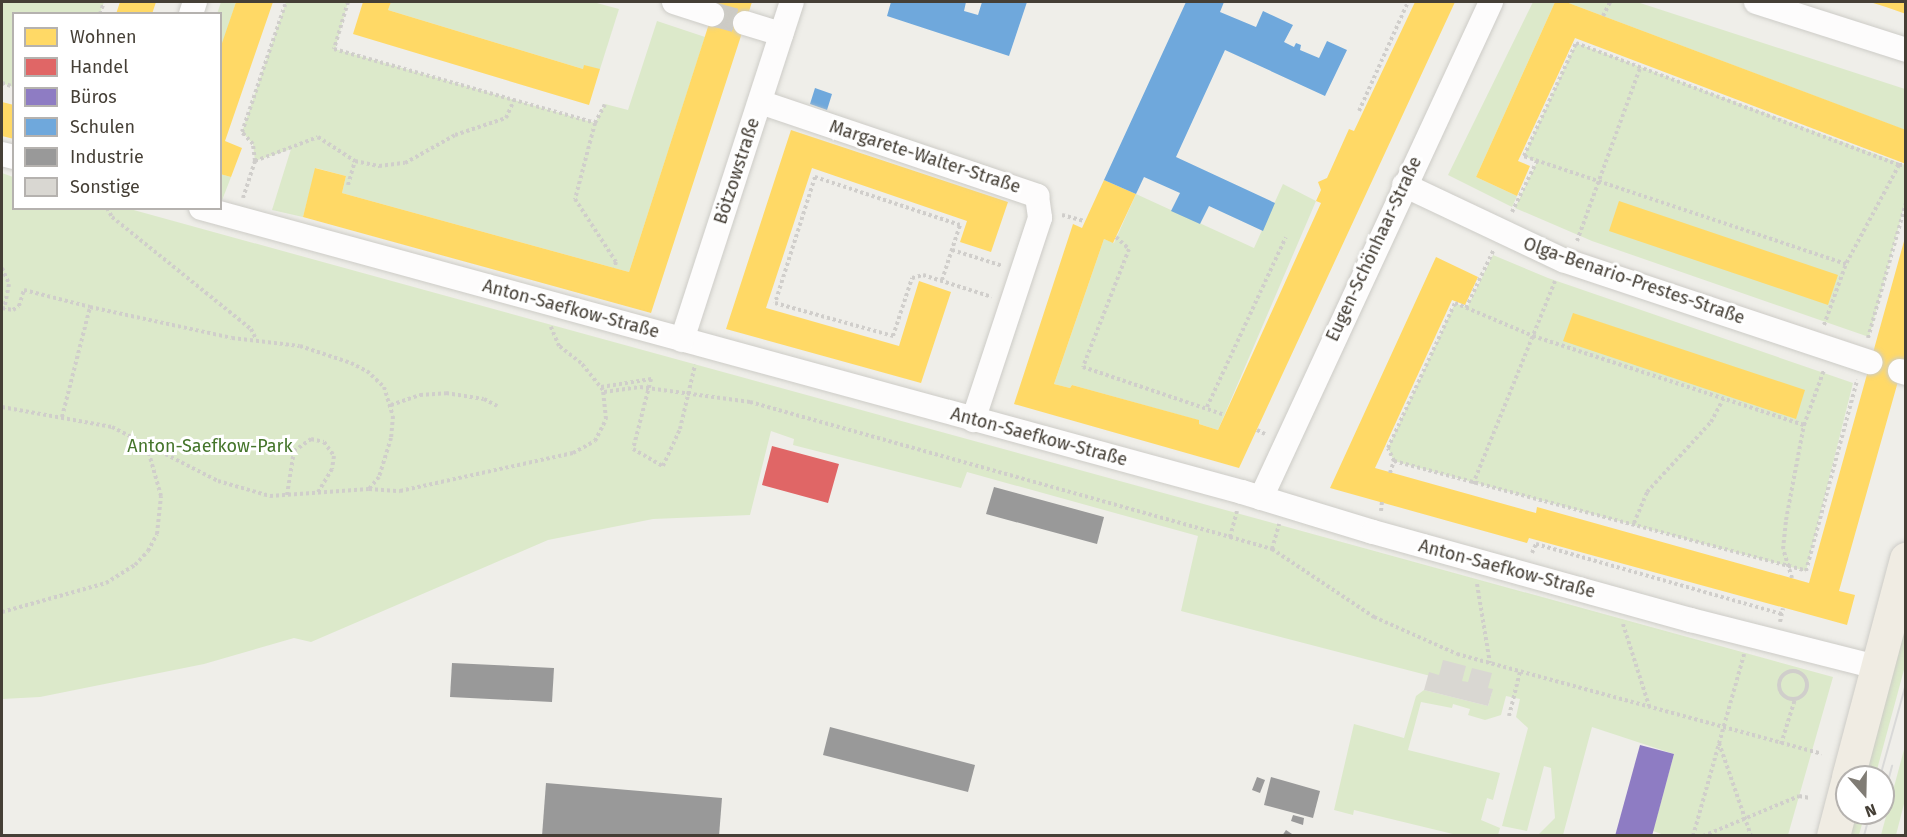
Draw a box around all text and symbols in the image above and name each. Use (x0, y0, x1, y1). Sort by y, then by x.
legend (12, 12, 222, 210)
text: Wohnen (70, 26, 137, 48)
text: Handel (70, 56, 128, 78)
text: Büros (70, 86, 117, 108)
street label: Bötzowstraße (710, 115, 764, 227)
text: Schulen (70, 116, 135, 138)
street label: Margarete-Walter-Straße (827, 116, 1023, 198)
text: Industrie (70, 146, 144, 168)
street label: Eugen-Schönhaar-Straße (1322, 153, 1426, 345)
text: Sonstige (70, 176, 140, 198)
street label: Olga-Benario-Prestes-Straße (1520, 233, 1748, 329)
street label: Anton-Saefkow-Straße (480, 275, 662, 343)
street label: Anton-Saefkow-Straße (948, 403, 1130, 471)
park label: Anton-Saefkow-Park (127, 435, 293, 457)
street label: Anton-Saefkow-Straße (1416, 535, 1598, 603)
north arrow (1835, 765, 1895, 825)
text: N (1862, 800, 1879, 821)

